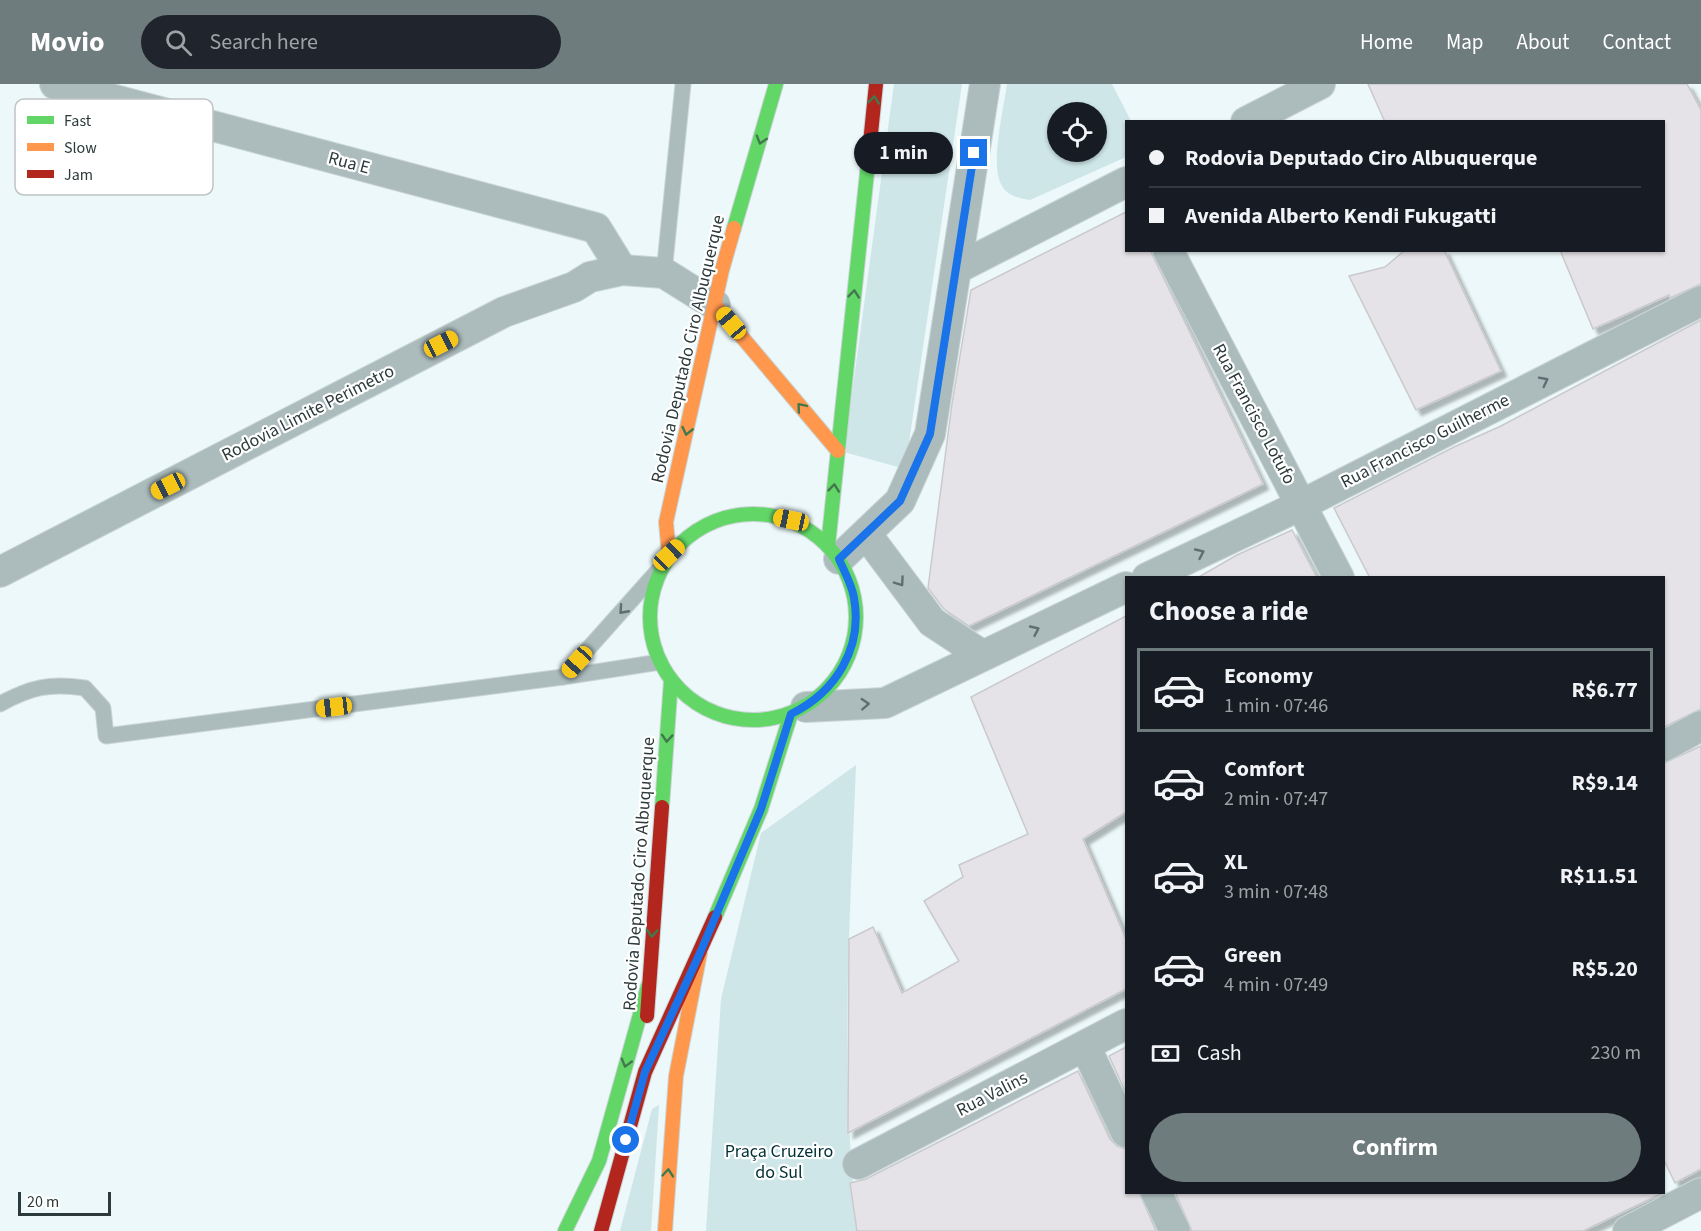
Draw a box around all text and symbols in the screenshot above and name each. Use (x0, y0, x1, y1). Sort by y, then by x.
search box (141, 15, 561, 69)
text: Movio (30, 22, 105, 62)
icon: search (162, 26, 195, 59)
text: Search here (210, 26, 318, 58)
text: Home (1360, 27, 1413, 57)
text: Map (1446, 27, 1484, 57)
text: About (1517, 27, 1569, 57)
text: Contact (1602, 27, 1671, 57)
one-way arrow (867, 95, 880, 104)
legend (15, 99, 213, 195)
map controls (1047, 102, 1107, 162)
button: locate (1047, 102, 1107, 162)
text: Fast (64, 110, 92, 132)
callout: 1 min (854, 132, 953, 174)
one-way arrow (756, 135, 768, 145)
text: Slow (64, 137, 97, 159)
text: 1 min (879, 139, 928, 167)
route end (960, 139, 987, 166)
text: Rodovia Deputado Ciro Albuquerque (1185, 142, 1538, 174)
street label: Rua E (325, 145, 373, 181)
text: Jam (64, 164, 93, 186)
text: Avenida Alberto Kendi Fukugatti (1185, 200, 1496, 232)
street label: Rodovia Deputado Ciro Albuquerque (645, 212, 731, 486)
one-way arrow (847, 289, 860, 298)
car (713, 303, 749, 343)
car (421, 328, 461, 360)
street label: Rua Francisco Lotufo (1206, 339, 1302, 489)
street label: Rodovia Limite Perimetro (217, 359, 399, 467)
one-way arrow (1537, 377, 1548, 388)
street label: Rua Francisco Guilherme (1336, 388, 1514, 494)
one-way arrow (797, 403, 808, 414)
one-way arrow (681, 426, 694, 436)
car (148, 470, 188, 502)
one-way arrow (827, 483, 840, 492)
car (772, 507, 810, 533)
car (650, 536, 688, 574)
one-way arrow (1194, 548, 1205, 560)
one-way arrow (893, 576, 904, 587)
text: Choose a ride (1149, 592, 1309, 631)
one-way arrow (619, 603, 630, 613)
one-way arrow (1029, 626, 1040, 638)
car (558, 643, 596, 681)
text: Economy (1224, 660, 1313, 692)
icon: car (1152, 663, 1206, 717)
text: R$6.77 (1571, 674, 1638, 706)
text: 1 min · 07:46 (1224, 692, 1328, 720)
car (315, 696, 353, 718)
one-way arrow (860, 697, 869, 710)
one-way arrow (660, 734, 673, 743)
street label: Rodovia Deputado Ciro Albuquerque (617, 736, 661, 1012)
text: Comfort (1224, 753, 1305, 785)
icon: car (1152, 756, 1206, 810)
text: R$9.14 (1571, 767, 1638, 799)
text: 2 min · 07:47 (1224, 785, 1328, 813)
text: XL (1224, 846, 1248, 878)
icon: car (1152, 849, 1206, 903)
text: R$11.51 (1560, 860, 1638, 892)
text: 3 min · 07:48 (1224, 878, 1328, 906)
one-way arrow (646, 928, 659, 937)
text: Green (1224, 939, 1282, 971)
icon: car (1152, 942, 1206, 996)
text: R$5.20 (1571, 953, 1638, 985)
text: 4 min · 07:49 (1224, 971, 1328, 999)
icon: cash (1149, 1037, 1182, 1070)
text: Cash (1197, 1037, 1242, 1069)
text: 230 m (1591, 1039, 1641, 1067)
one-way arrow (621, 1058, 634, 1068)
street label: Rua Valins (952, 1065, 1032, 1123)
button: Confirm (1149, 1113, 1641, 1182)
route start (612, 1126, 639, 1153)
park label: Praça Cruzeiro do Sul (725, 1139, 833, 1185)
one-way arrow (661, 1168, 674, 1177)
scale bar (18, 1189, 111, 1216)
text: 20 m (27, 1191, 59, 1213)

